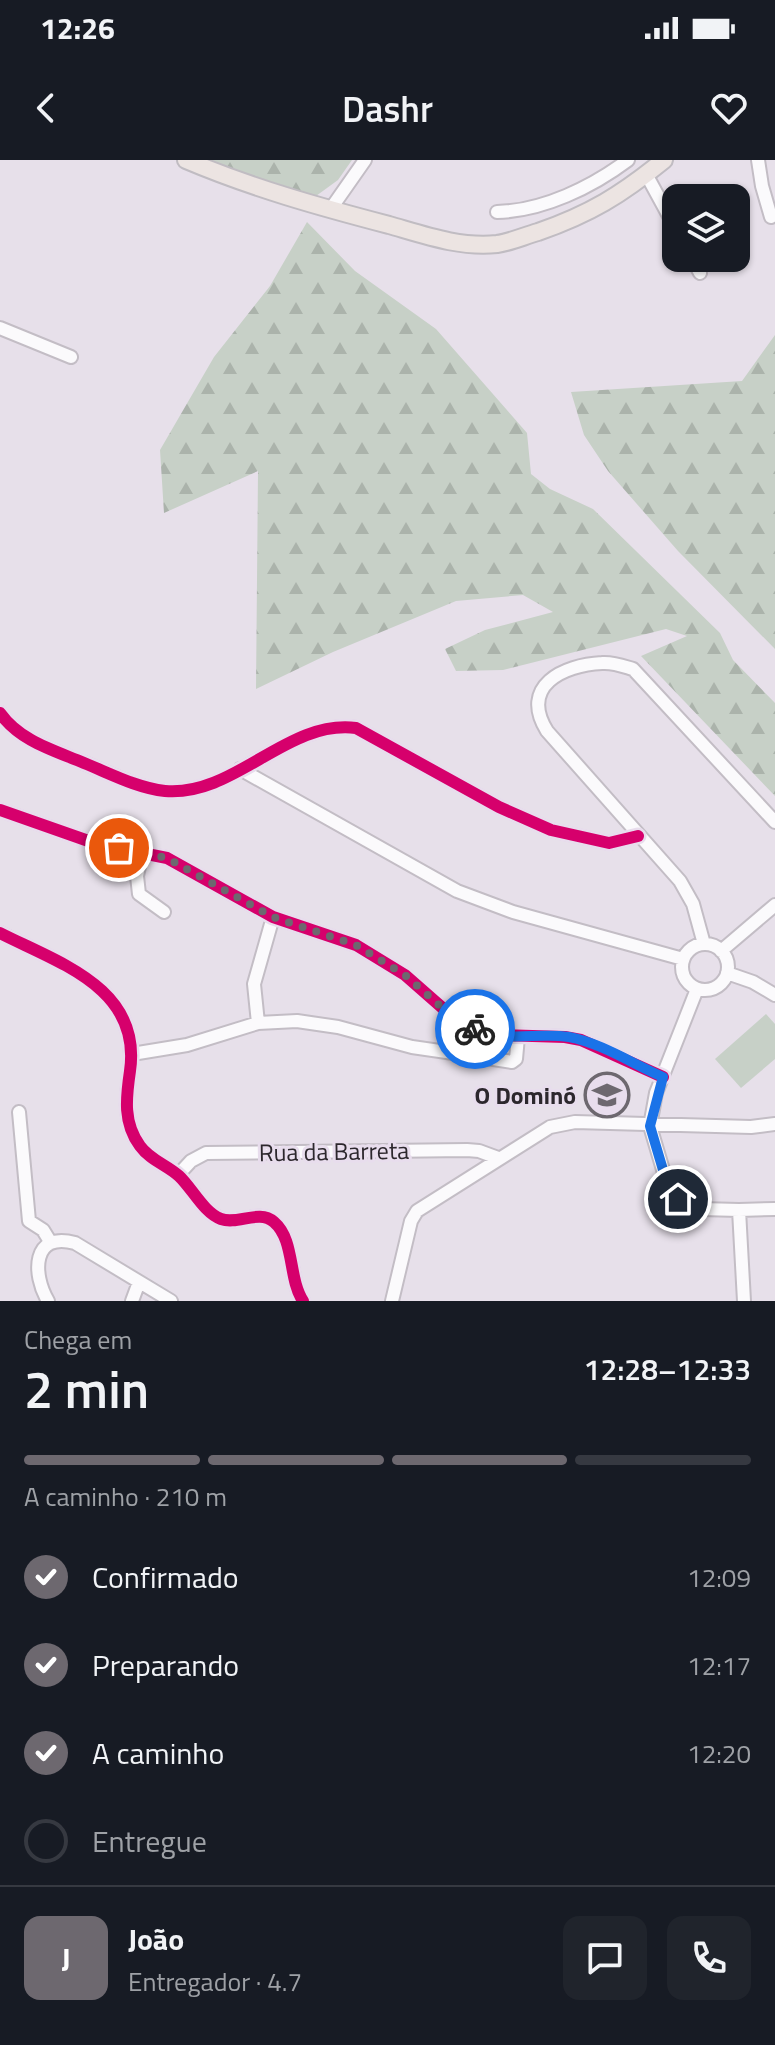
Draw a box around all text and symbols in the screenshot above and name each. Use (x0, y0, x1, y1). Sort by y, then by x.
text: 12:26 (40, 5, 115, 51)
text: Dashr (342, 81, 433, 136)
icon: back (24, 86, 68, 130)
icon: heart (707, 86, 751, 130)
map controls (662, 184, 750, 272)
button: layers (662, 184, 750, 272)
pin (85, 814, 153, 882)
icon: bag (97, 826, 141, 870)
courier (435, 989, 515, 1069)
icon: bike (453, 1007, 497, 1051)
school or university icon: O Dominó (583, 1071, 631, 1119)
place label: O Dominó (475, 1077, 576, 1113)
street label: Rua da Barreta (258, 1132, 410, 1170)
pin (644, 1165, 712, 1233)
icon: home (656, 1177, 700, 1221)
text: Chega em (24, 1320, 132, 1359)
text: 12:28–12:33 (584, 1346, 751, 1392)
text: 2 min (24, 1349, 149, 1428)
text: A caminho · 210 m (24, 1477, 227, 1516)
text: Confirmado (92, 1554, 239, 1600)
icon: check (24, 1555, 68, 1599)
text: 12:09 (687, 1558, 751, 1597)
text: Preparando (92, 1642, 239, 1688)
icon: check (24, 1643, 68, 1687)
text: 12:17 (687, 1646, 751, 1685)
text: A caminho (92, 1730, 224, 1776)
icon: check (24, 1731, 68, 1775)
text: 12:20 (687, 1734, 751, 1773)
text: Entregue (92, 1818, 207, 1864)
text: João (128, 1916, 184, 1962)
button: chat (563, 1916, 647, 2000)
button: phone (667, 1916, 751, 2000)
text: J (61, 1935, 71, 1981)
text: Entregador · 4.7 (128, 1962, 302, 2001)

